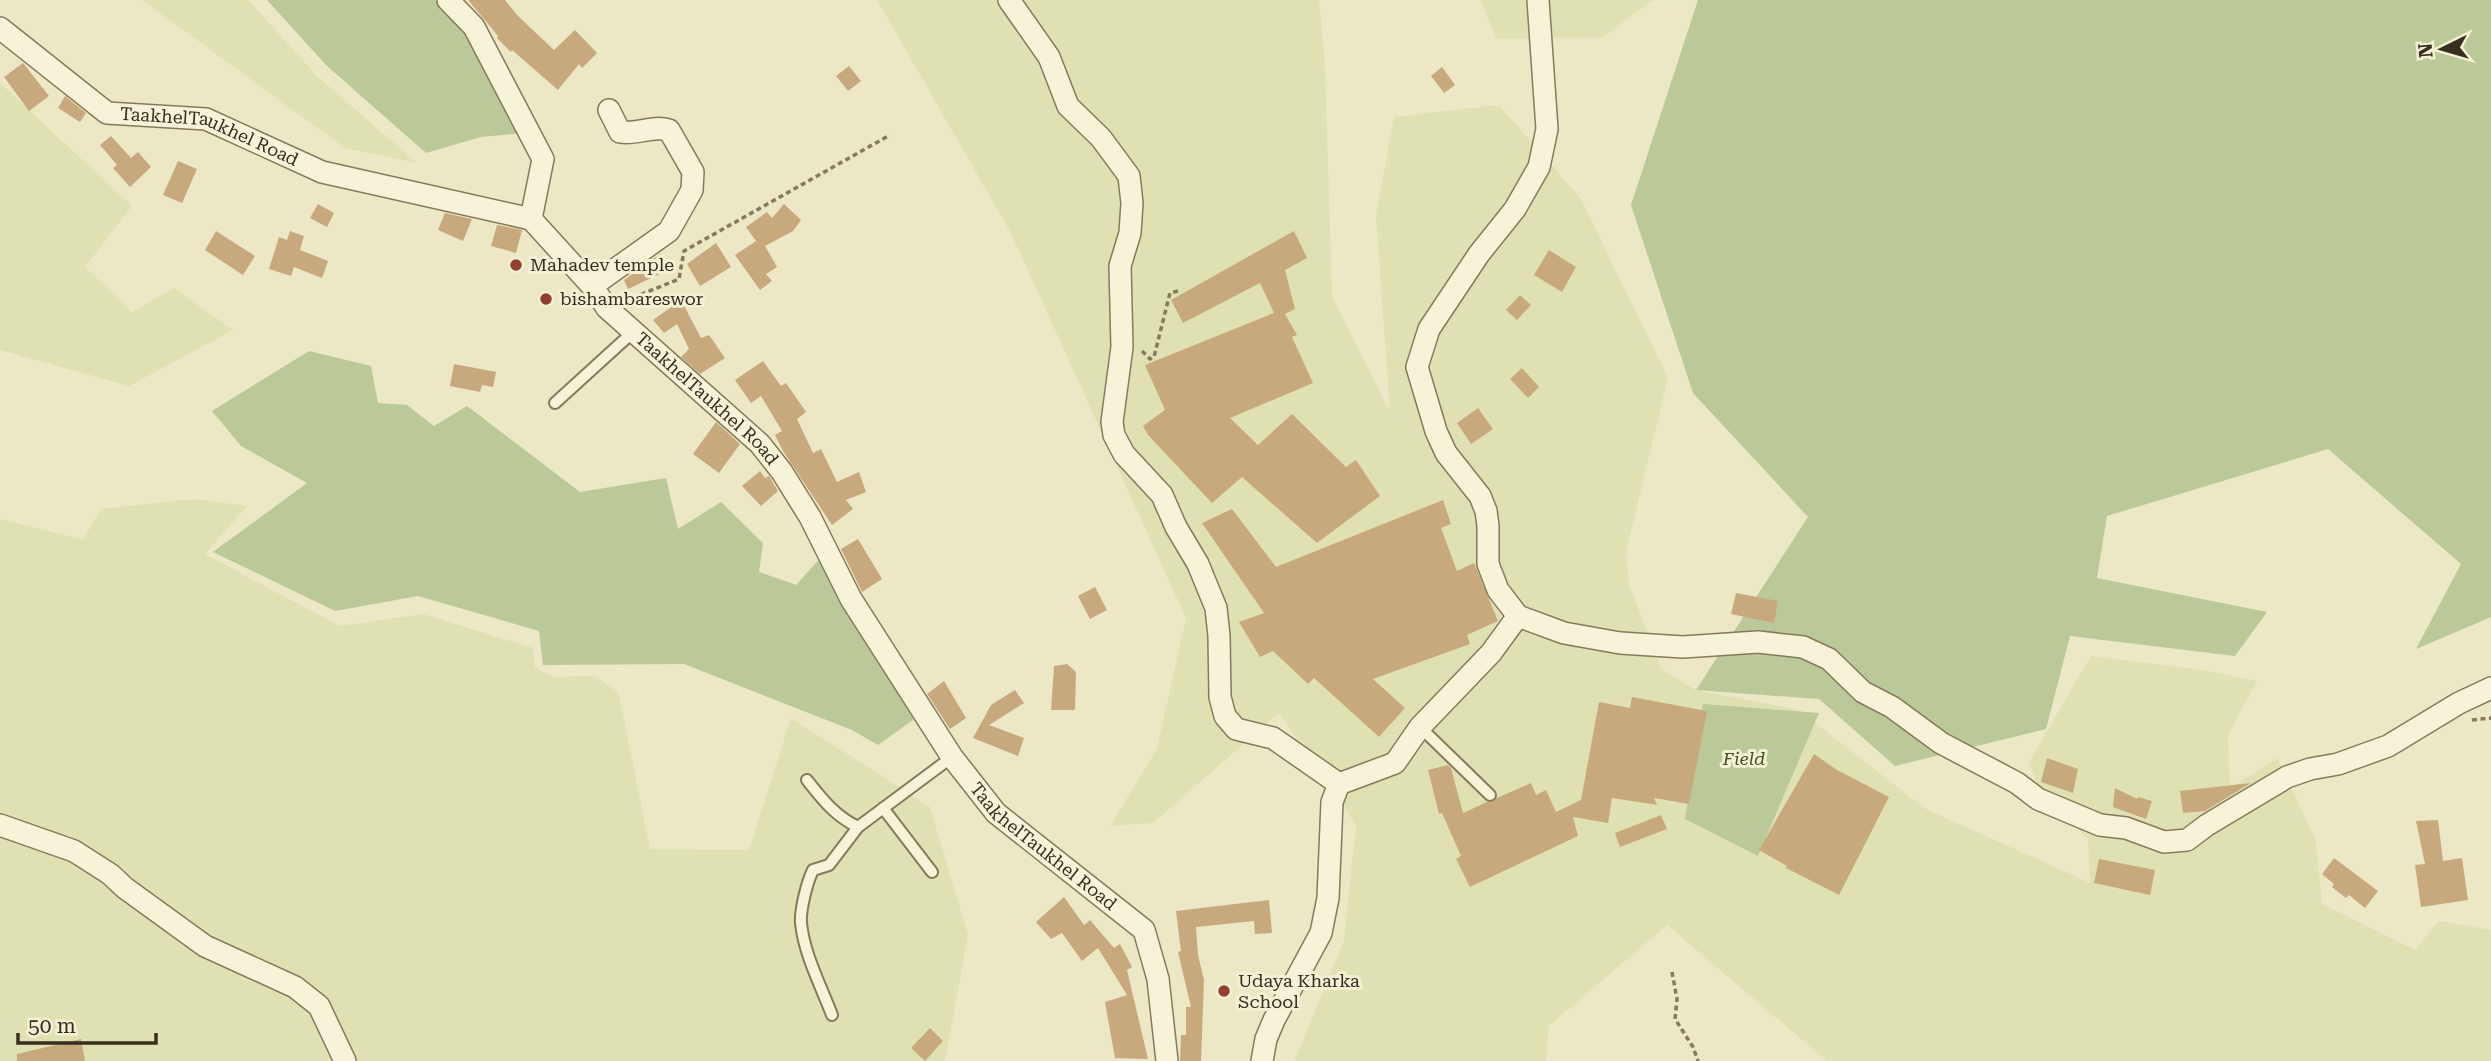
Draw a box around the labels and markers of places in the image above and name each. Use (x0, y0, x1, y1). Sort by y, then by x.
place label: Mahadev temple (530, 254, 674, 275)
marker: Mahadev temple (508, 257, 524, 273)
place label: bishambareswor (560, 288, 703, 309)
marker: bishambareswor (538, 291, 554, 307)
place label: Udaya Kharka School (1238, 970, 1360, 1012)
marker: Udaya Kharka School (1216, 983, 1232, 999)

